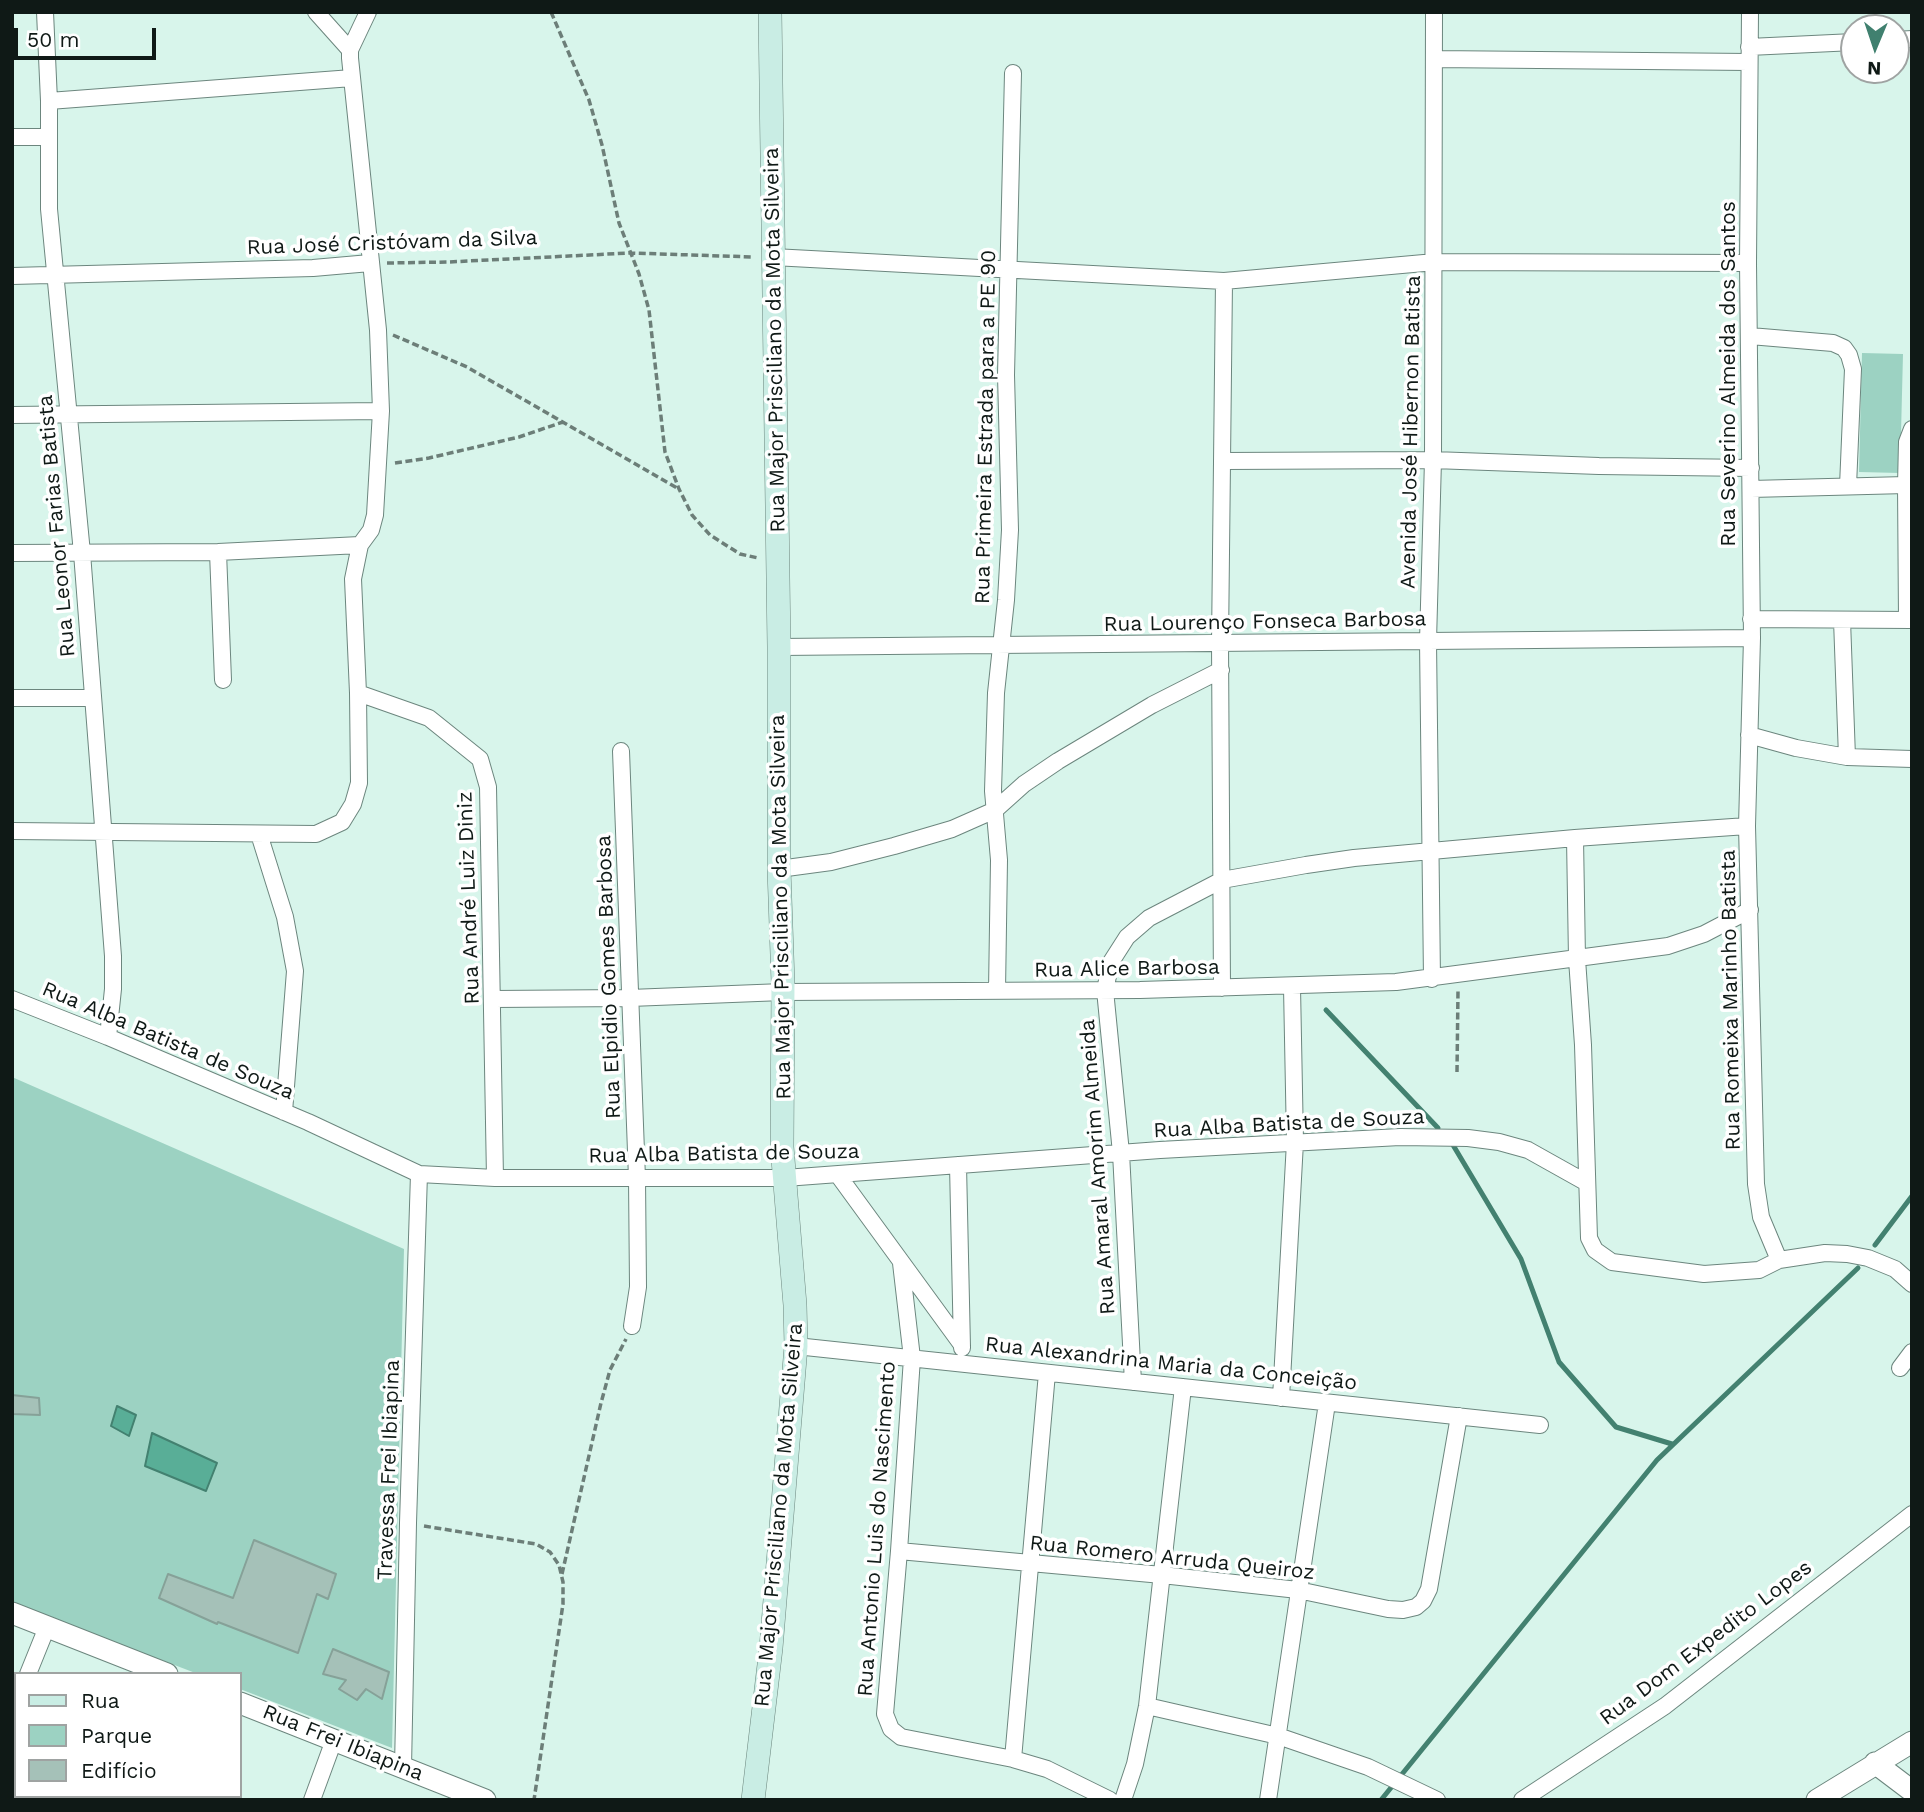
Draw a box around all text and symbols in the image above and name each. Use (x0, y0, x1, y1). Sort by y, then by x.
scale bar (18, 14, 159, 58)
north arrow (1840, 14, 1910, 84)
text: 50 m (27, 27, 79, 52)
text: N (1867, 57, 1882, 80)
street label: Rua Major Prisciliano da Mota Silveira (759, 147, 791, 533)
street label: Rua Severino Almeida dos Santos (1716, 201, 1742, 547)
street label: Rua José Cristóvam da Silva (246, 225, 538, 261)
street label: Rua Primeira Estrada para a PE 90 (970, 250, 1002, 604)
street label: Avenida José Hibernon Batista (1396, 275, 1426, 589)
street label: Rua Leonor Farias Batista (33, 394, 81, 658)
street label: Rua Lourenço Fonseca Barbosa (1104, 607, 1426, 637)
street label: Rua Major Prisciliano da Mota Silveira (765, 714, 797, 1100)
street label: Rua André Luiz Diniz (453, 791, 485, 1005)
street label: Rua Elpidio Gomes Barbosa (591, 835, 627, 1119)
street label: Rua Romeixa Marinho Batista (1716, 850, 1746, 1150)
street label: Rua Alice Barbosa (1034, 955, 1220, 983)
street label: Rua Alba Batista de Souza (38, 976, 298, 1106)
street label: Rua Amaral Amorim Almeida (1075, 1018, 1121, 1316)
street label: Rua Alba Batista de Souza (1153, 1104, 1425, 1144)
street label: Rua Alba Batista de Souza (588, 1139, 860, 1169)
street label: Rua Major Prisciliano da Mota Silveira (750, 1322, 808, 1708)
street label: Rua Alexandrina Maria da Conceição (984, 1332, 1358, 1396)
street label: Travessa Frei Ibiapina (373, 1359, 405, 1581)
street label: Rua Antonio Luis do Nascimento (853, 1360, 901, 1698)
street label: Rua Romero Arruda Queiroz (1028, 1530, 1316, 1586)
street label: Rua Dom Expedito Lopes (1595, 1555, 1817, 1731)
legend (14, 1672, 242, 1798)
text: Rua (81, 1688, 120, 1713)
street label: Rua Frei Ibiapina (259, 1699, 427, 1787)
text: Parque (81, 1723, 152, 1748)
text: Edifício (81, 1758, 157, 1783)

